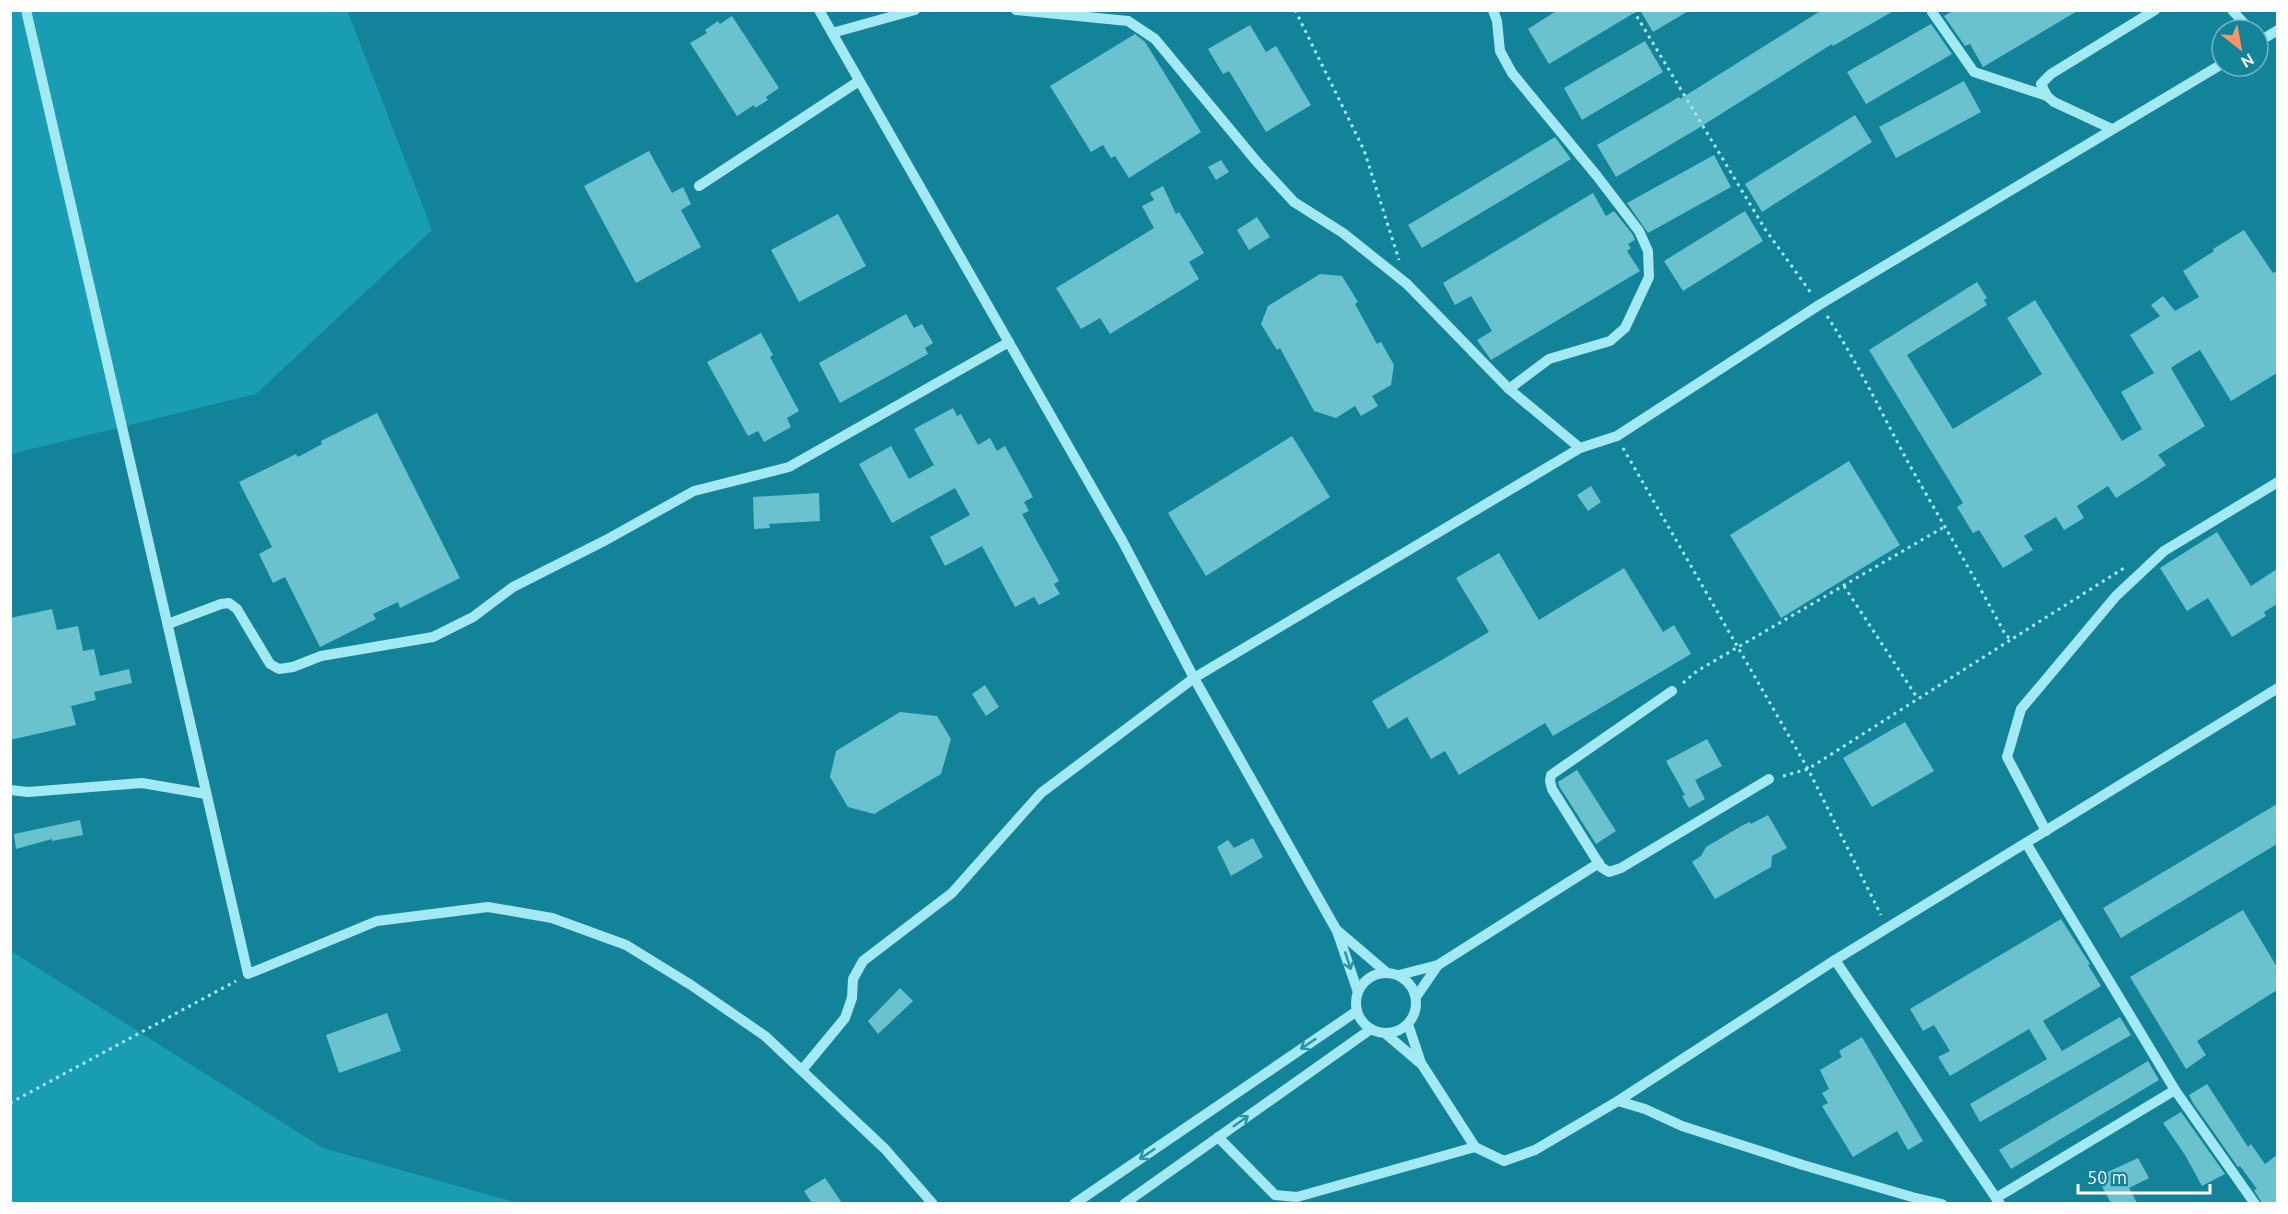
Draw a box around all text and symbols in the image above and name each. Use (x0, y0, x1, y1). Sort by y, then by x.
north arrow (2210, 18, 2270, 78)
text: N (2238, 50, 2257, 72)
one-way arrow (1343, 951, 1354, 970)
one-way arrow (1301, 1038, 1317, 1050)
one-way arrow (1232, 1115, 1248, 1127)
one-way arrow (1139, 1148, 1156, 1160)
scale bar (2078, 1157, 2210, 1195)
text: 50 m (2087, 1167, 2127, 1187)

